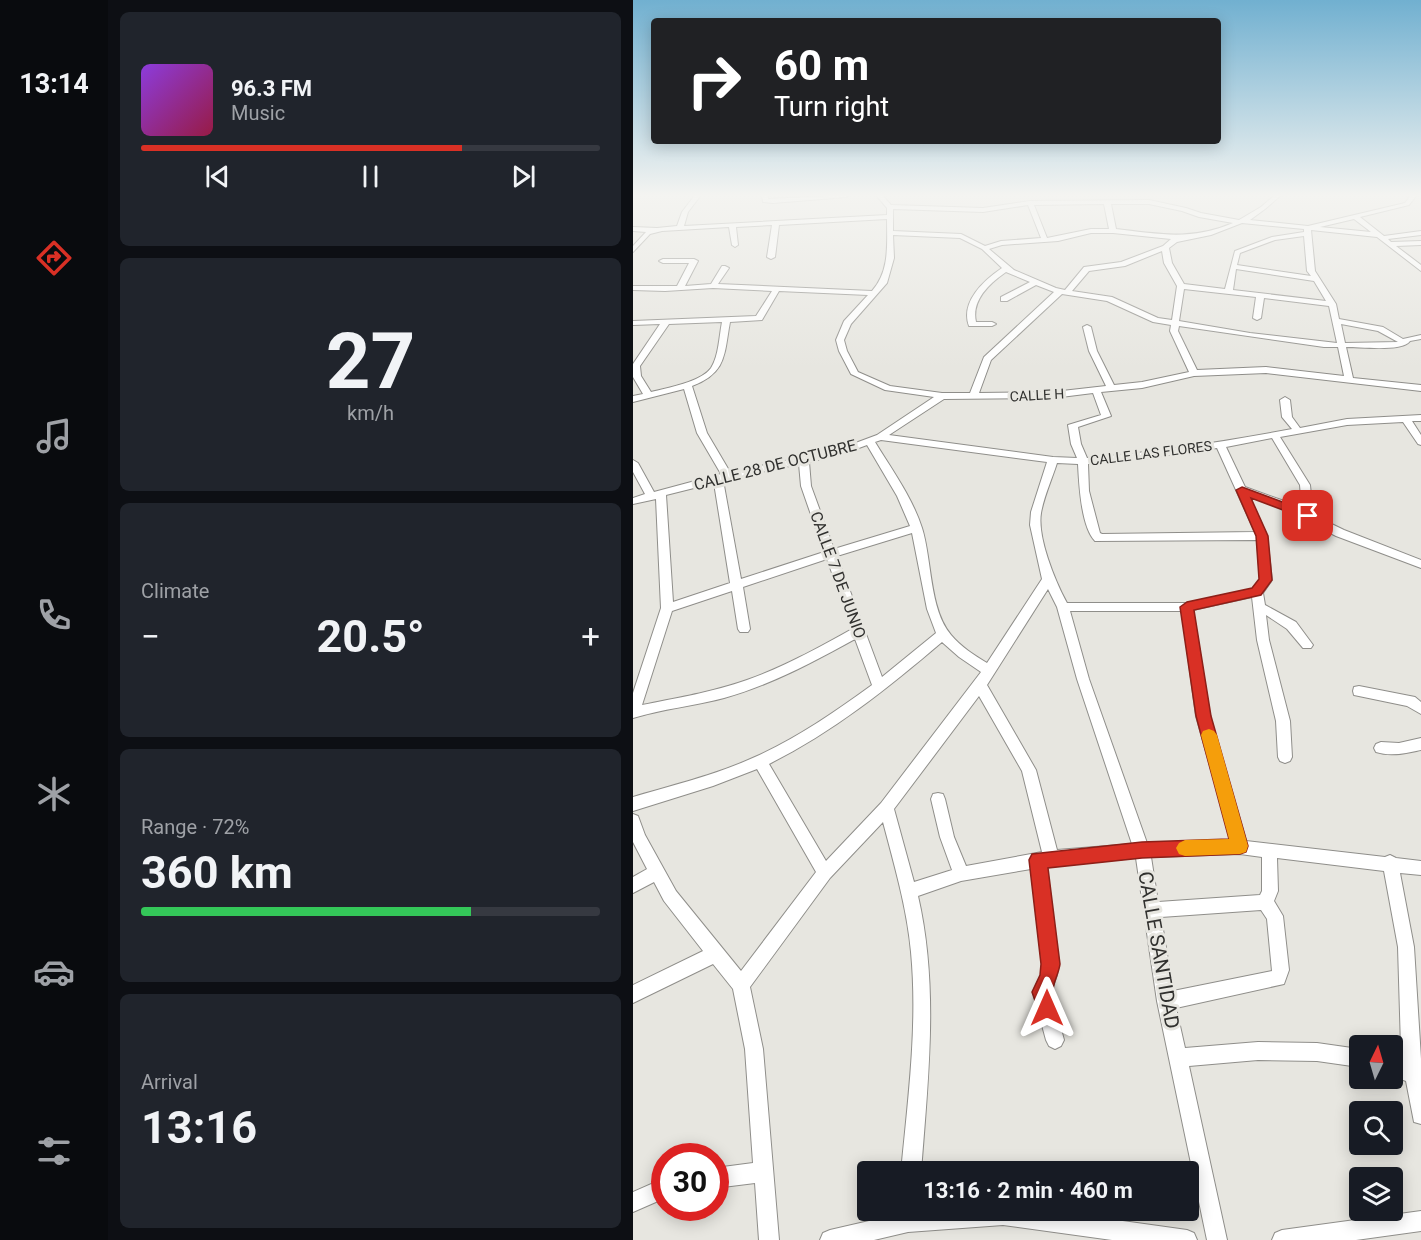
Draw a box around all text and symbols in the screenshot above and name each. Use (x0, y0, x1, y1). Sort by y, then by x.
text: 60 m (774, 41, 869, 90)
icon: right (675, 42, 753, 120)
text: 13:14 (19, 68, 89, 100)
text: 96.3 FM (231, 76, 312, 101)
text: Turn right (774, 91, 889, 123)
text: Music (231, 101, 285, 125)
icon: previous (201, 160, 234, 193)
icon: pause (354, 160, 387, 193)
icon: next (507, 160, 540, 193)
icon: directions (33, 237, 75, 279)
text: 27 (326, 316, 415, 407)
street label: CALLE H (1009, 386, 1065, 404)
text: km/h (347, 401, 394, 425)
icon: music (33, 415, 75, 457)
street label: CALLE 28 DE OCTUBRE (692, 436, 858, 494)
street label: CALLE LAS FLORES (1089, 438, 1213, 468)
pin (1282, 490, 1333, 541)
icon: arrive (1291, 499, 1324, 532)
street label: CALLE 7 DE JUNIO (806, 509, 870, 641)
text: Climate (141, 579, 209, 603)
icon: phone (33, 594, 75, 636)
text: 20.5° (317, 610, 425, 663)
text: − (141, 617, 160, 656)
text: + (581, 617, 600, 656)
icon: climate (33, 773, 75, 815)
text: Range · 72% (141, 815, 249, 839)
text: 360 km (141, 846, 293, 899)
street label: CALLE SANTIDAD (1133, 869, 1185, 1031)
icon: car (33, 951, 75, 993)
position arrow (1015, 976, 1079, 1040)
north arrow (1349, 1035, 1403, 1089)
map controls (1349, 1035, 1403, 1221)
text: Arrival (141, 1070, 198, 1094)
text: 13:16 (141, 1101, 257, 1154)
button: search (1349, 1101, 1403, 1155)
icon: filters (33, 1130, 75, 1172)
speed limit sign: 30 (651, 1143, 729, 1221)
button: layers (1349, 1167, 1403, 1221)
text: 13:16 · 2 min · 460 m (923, 1178, 1133, 1203)

